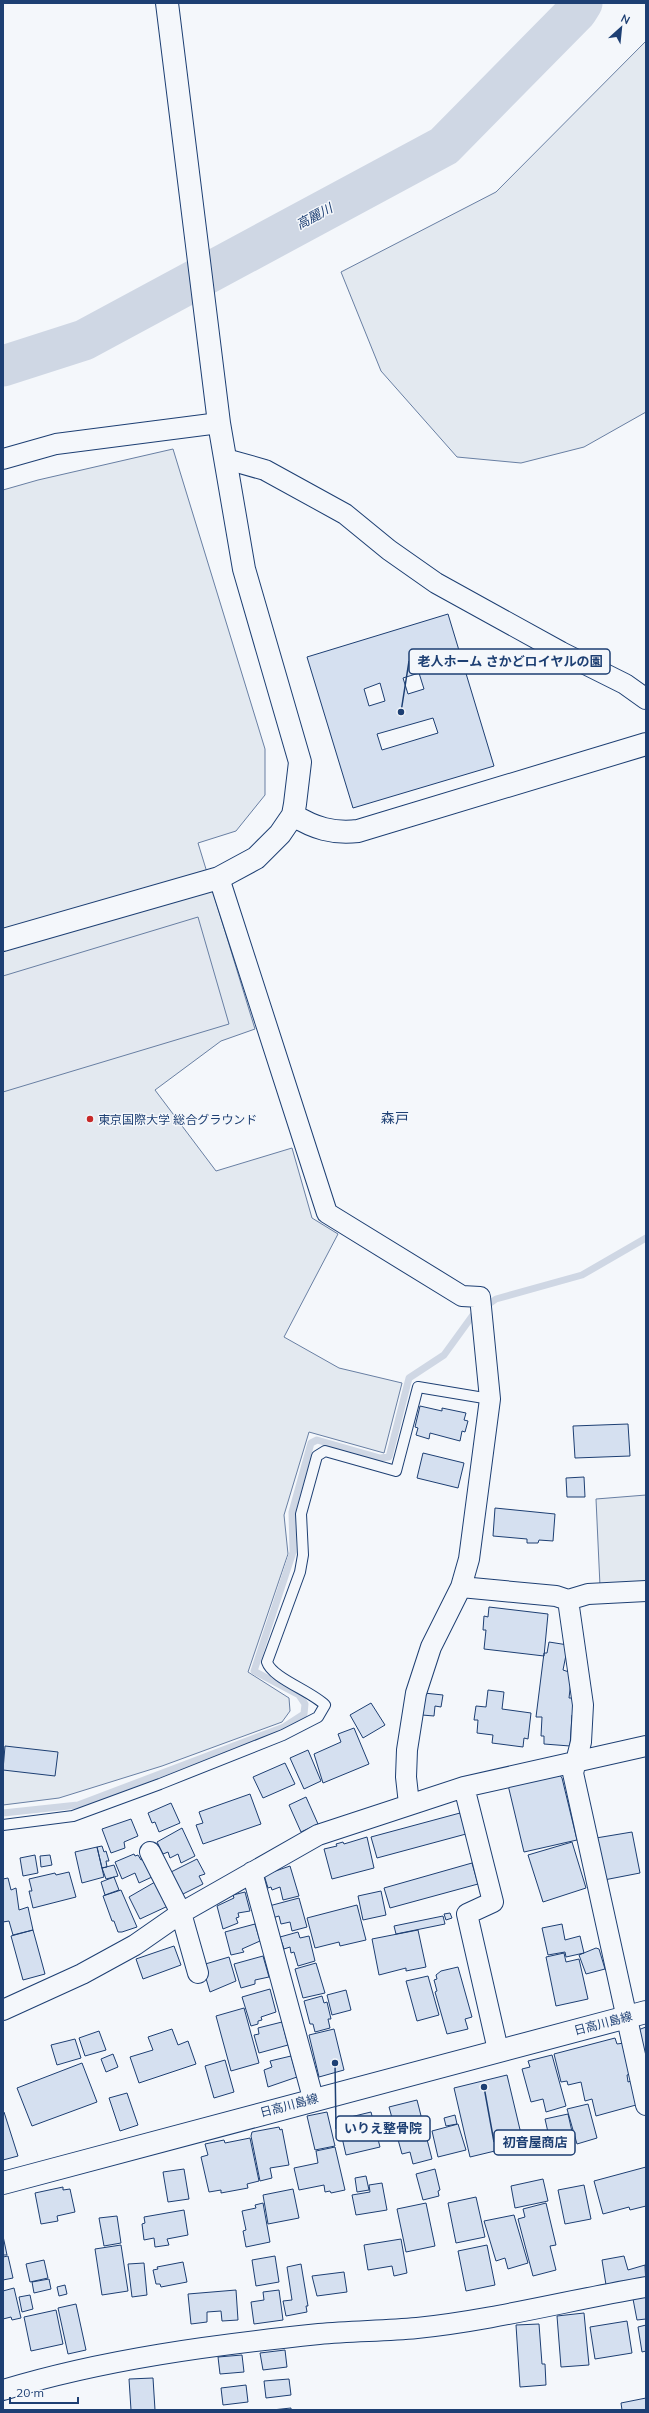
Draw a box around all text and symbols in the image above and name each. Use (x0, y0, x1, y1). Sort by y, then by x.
north arrow (601, 8, 641, 48)
text: N (619, 11, 632, 27)
water label: 高麗川 (293, 199, 337, 232)
callout: 老人ホーム さかどロイヤルの園 (409, 649, 610, 674)
text: 老人ホーム さかどロイヤルの園 (418, 653, 602, 669)
district label: 森戸 (381, 1109, 409, 1127)
place label: 東京国際大学 総合グラウンド (98, 1112, 257, 1127)
marker: 東京国際大学 総合グラウンド (85, 1114, 95, 1124)
street label: 日高川島線 (572, 2008, 634, 2038)
street label: 日高川島線 (258, 2090, 320, 2120)
callout: いりえ整骨院 (336, 2116, 430, 2141)
text: いりえ整骨院 (344, 2120, 422, 2136)
callout: 初音屋商店 (494, 2130, 575, 2155)
text: 初音屋商店 (502, 2134, 568, 2150)
scale bar (10, 2379, 78, 2405)
text: 20 m (16, 2385, 44, 2400)

